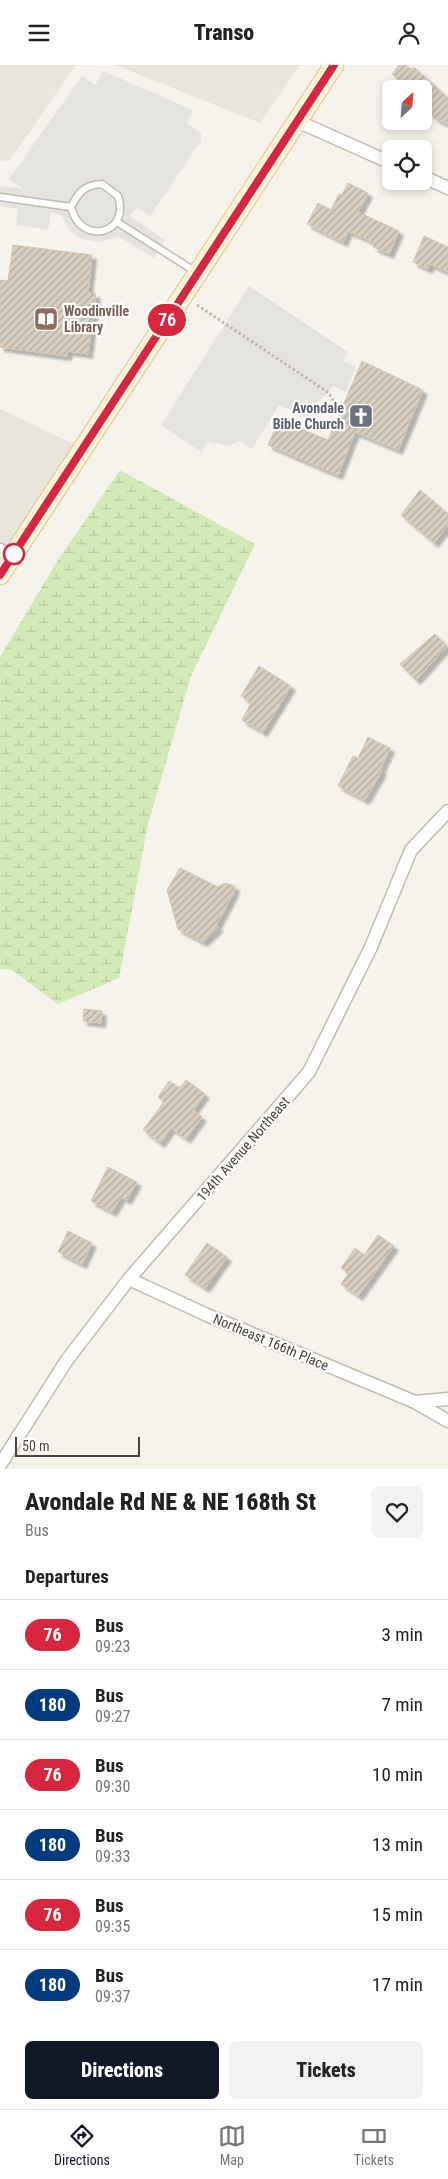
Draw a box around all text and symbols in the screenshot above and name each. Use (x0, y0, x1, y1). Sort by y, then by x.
icon: menu (25, 19, 53, 47)
icon: person (395, 19, 423, 47)
text: Transo (194, 20, 254, 45)
north arrow (382, 80, 432, 130)
map controls (382, 80, 432, 190)
button: locate (382, 140, 432, 190)
place label: Woodinville Library (64, 303, 129, 335)
line badge: 76 (144, 304, 190, 336)
library icon: Woodinville Library (33, 306, 59, 332)
text: 76 (158, 309, 176, 330)
place label: Avondale Bible Church (273, 400, 344, 432)
church icon: Avondale Bible Church (348, 403, 374, 429)
unlabelled marker (3, 543, 25, 565)
street label: 194th Avenue Northeast (193, 1093, 293, 1205)
street label: Northeast 166th Place (211, 1310, 331, 1374)
scale bar (15, 1434, 140, 1457)
text: 50 m (22, 1438, 50, 1454)
button: heart (371, 1486, 423, 1538)
text: Avondale Rd NE & NE 168th St (25, 1488, 316, 1516)
text: Bus (25, 1521, 49, 1540)
text: Departures (25, 1565, 109, 1588)
text: Bus (95, 1614, 124, 1637)
text: 3 min (381, 1623, 423, 1646)
text: 76 (43, 1624, 62, 1645)
text: 09:23 (95, 1637, 130, 1656)
text: Bus (95, 1684, 124, 1707)
text: 7 min (381, 1693, 423, 1716)
text: 180 (39, 1694, 66, 1715)
text: 09:27 (95, 1707, 130, 1726)
text: Bus (95, 1754, 124, 1777)
text: 10 min (372, 1763, 423, 1786)
text: 76 (43, 1764, 62, 1785)
text: 09:30 (95, 1777, 130, 1796)
text: Bus (95, 1824, 124, 1847)
text: 13 min (372, 1833, 423, 1856)
text: 180 (39, 1834, 66, 1855)
text: 09:33 (95, 1847, 130, 1866)
text: Bus (95, 1894, 124, 1917)
text: 15 min (372, 1903, 423, 1926)
text: 76 (43, 1904, 62, 1925)
text: 09:35 (95, 1917, 130, 1936)
text: Bus (95, 1964, 124, 1987)
text: 17 min (372, 1973, 423, 1996)
text: 180 (39, 1974, 66, 1995)
text: 09:37 (95, 1987, 130, 2006)
button: Directions (25, 2041, 219, 2099)
button: Tickets (229, 2041, 423, 2099)
tab: Directions (54, 2122, 110, 2168)
tab: Map (218, 2122, 246, 2168)
tab: Tickets (354, 2122, 394, 2168)

